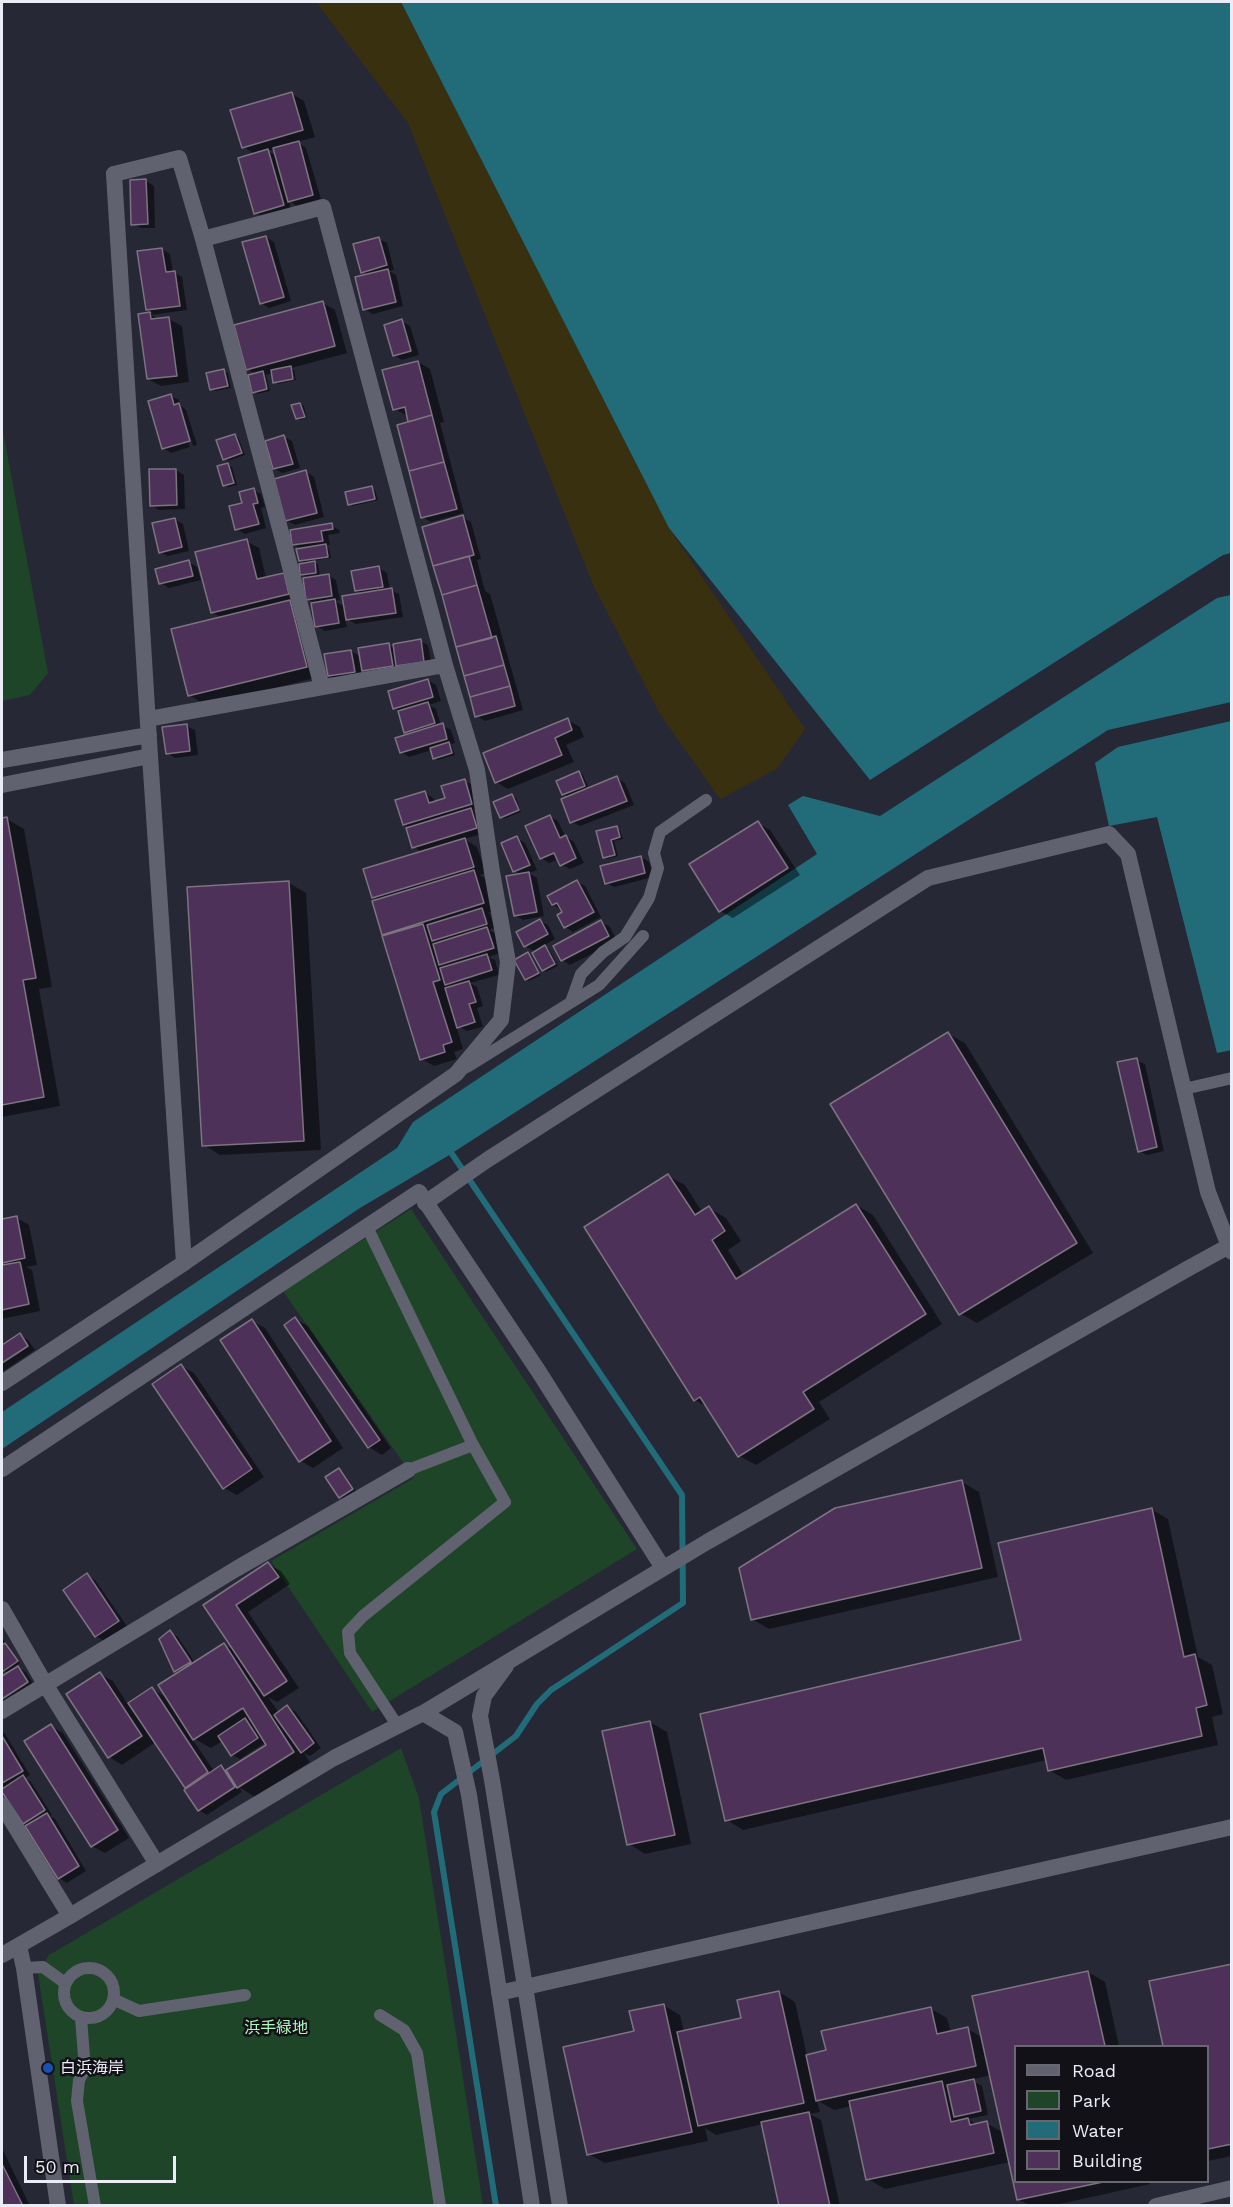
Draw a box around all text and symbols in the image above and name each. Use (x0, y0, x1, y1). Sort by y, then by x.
park label: 浜手緑地 (244, 2018, 308, 2038)
legend (1014, 2045, 1209, 2183)
place label: 白浜海岸 (60, 2058, 124, 2078)
text: Road (1072, 2060, 1116, 2081)
marker: 白浜海岸 (41, 2061, 55, 2075)
text: Park (1072, 2090, 1111, 2111)
text: Water (1072, 2120, 1124, 2141)
scale bar (27, 2144, 178, 2182)
text: Building (1072, 2150, 1142, 2171)
text: 50 m (35, 2156, 80, 2177)

